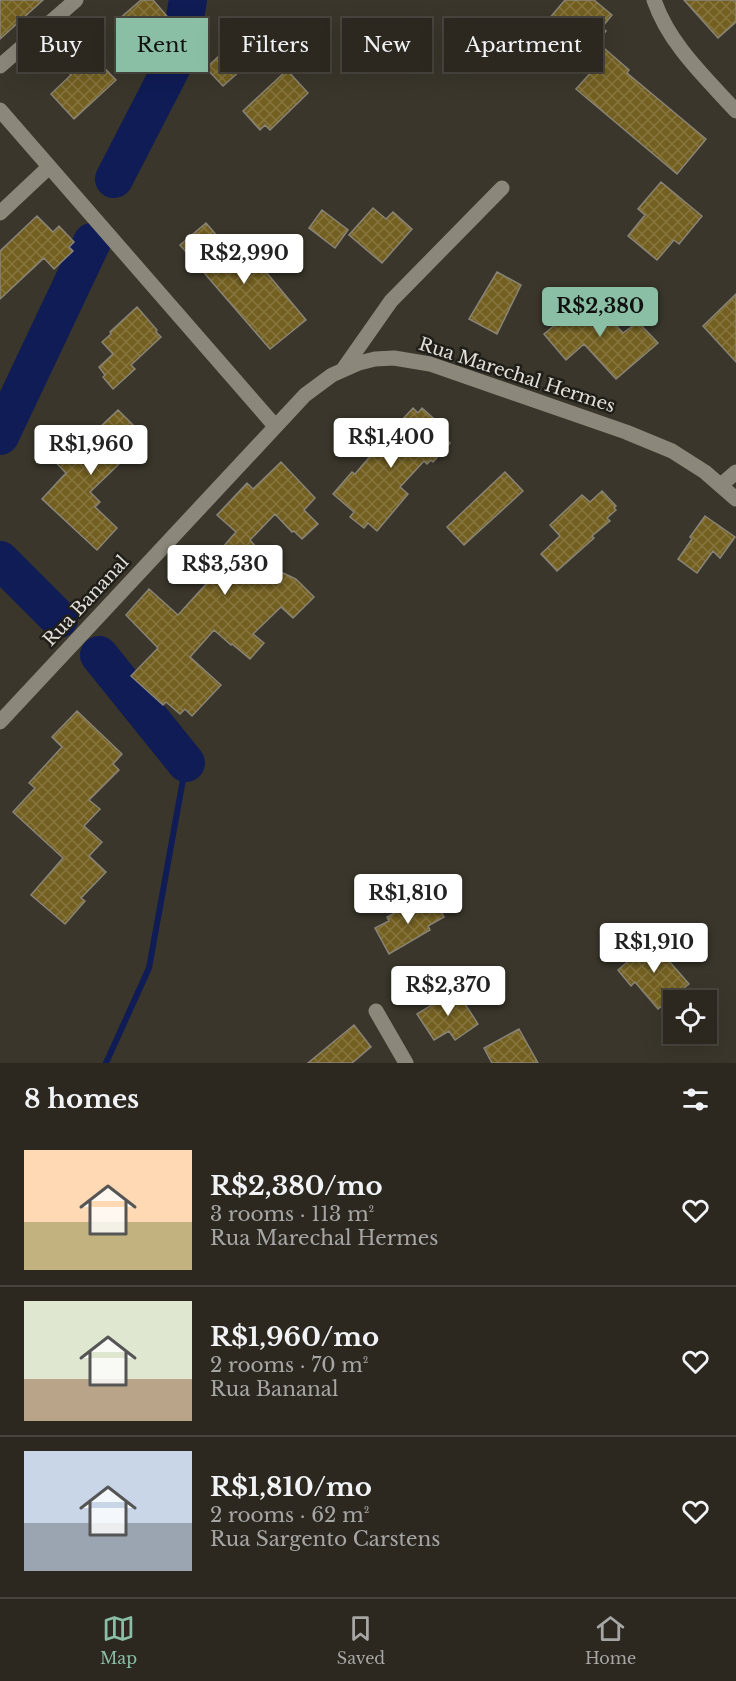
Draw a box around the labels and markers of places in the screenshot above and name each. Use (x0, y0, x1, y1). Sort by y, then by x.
pin: R$2,990 (189, 234, 299, 285)
pin: R$2,380 (545, 287, 655, 338)
pin: R$1,400 (336, 418, 446, 469)
pin: R$1,960 (36, 425, 146, 476)
pin: R$3,530 (170, 545, 280, 596)
pin: R$1,810 (353, 874, 463, 925)
pin: R$1,910 (599, 923, 709, 974)
pin: R$2,370 (393, 966, 503, 1017)

